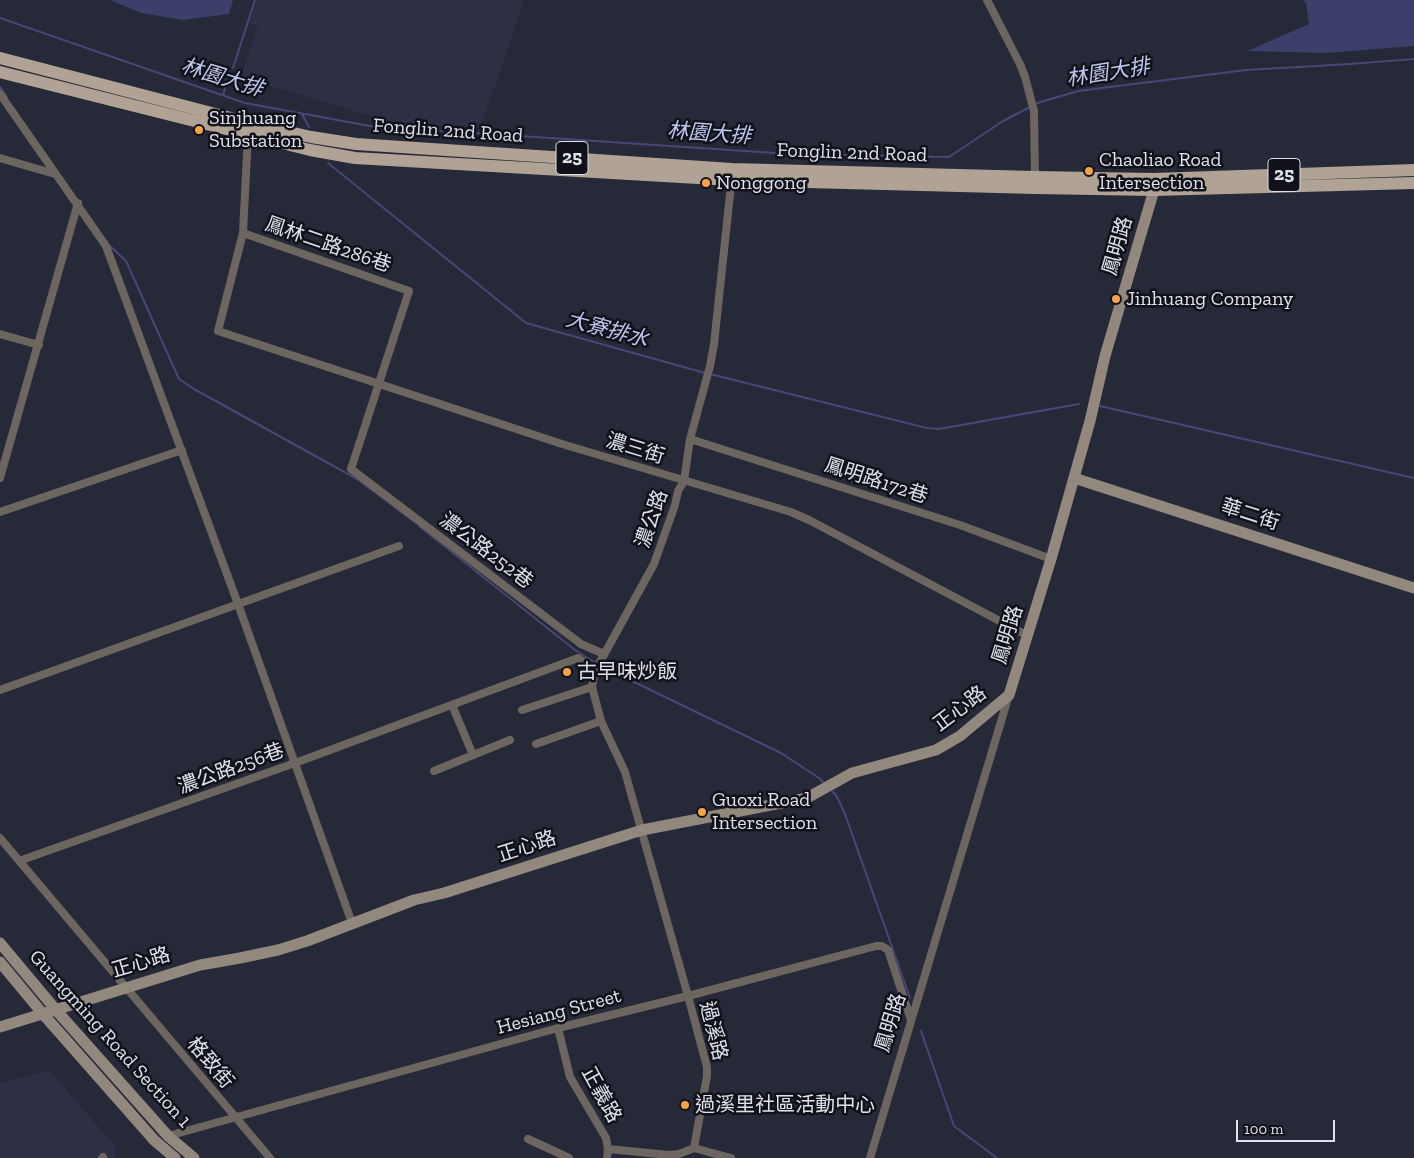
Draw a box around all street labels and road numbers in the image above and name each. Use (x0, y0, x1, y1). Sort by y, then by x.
street label: Fonglin 2nd Road (372, 114, 524, 148)
street label: Fonglin 2nd Road (776, 138, 928, 168)
road number: 25 (556, 142, 588, 174)
road number: 25 (1268, 158, 1300, 192)
street label: 鳳林二路286巷 (262, 212, 394, 278)
street label: 鳳明路 (1098, 214, 1138, 278)
street label: 濃三街 (603, 429, 667, 469)
street label: 鳳明路172巷 (821, 453, 931, 509)
street label: 濃公路 (631, 487, 673, 551)
street label: 華二街 (1218, 494, 1282, 536)
street label: 濃公路252巷 (435, 508, 537, 594)
street label: 鳳明路 (988, 603, 1028, 667)
street label: 正心路 (929, 681, 991, 737)
street label: 濃公路256巷 (175, 739, 287, 799)
street label: 正心路 (495, 826, 559, 868)
street label: 正心路 (109, 943, 173, 983)
street label: Guangming Road Section 1 (24, 945, 196, 1133)
street label: Hesiang Street (494, 984, 624, 1040)
street label: 鳳明路 (871, 991, 911, 1055)
street label: 過溪路 (694, 999, 732, 1063)
street label: 格致街 (182, 1032, 238, 1094)
street label: 正義路 (576, 1063, 626, 1127)

